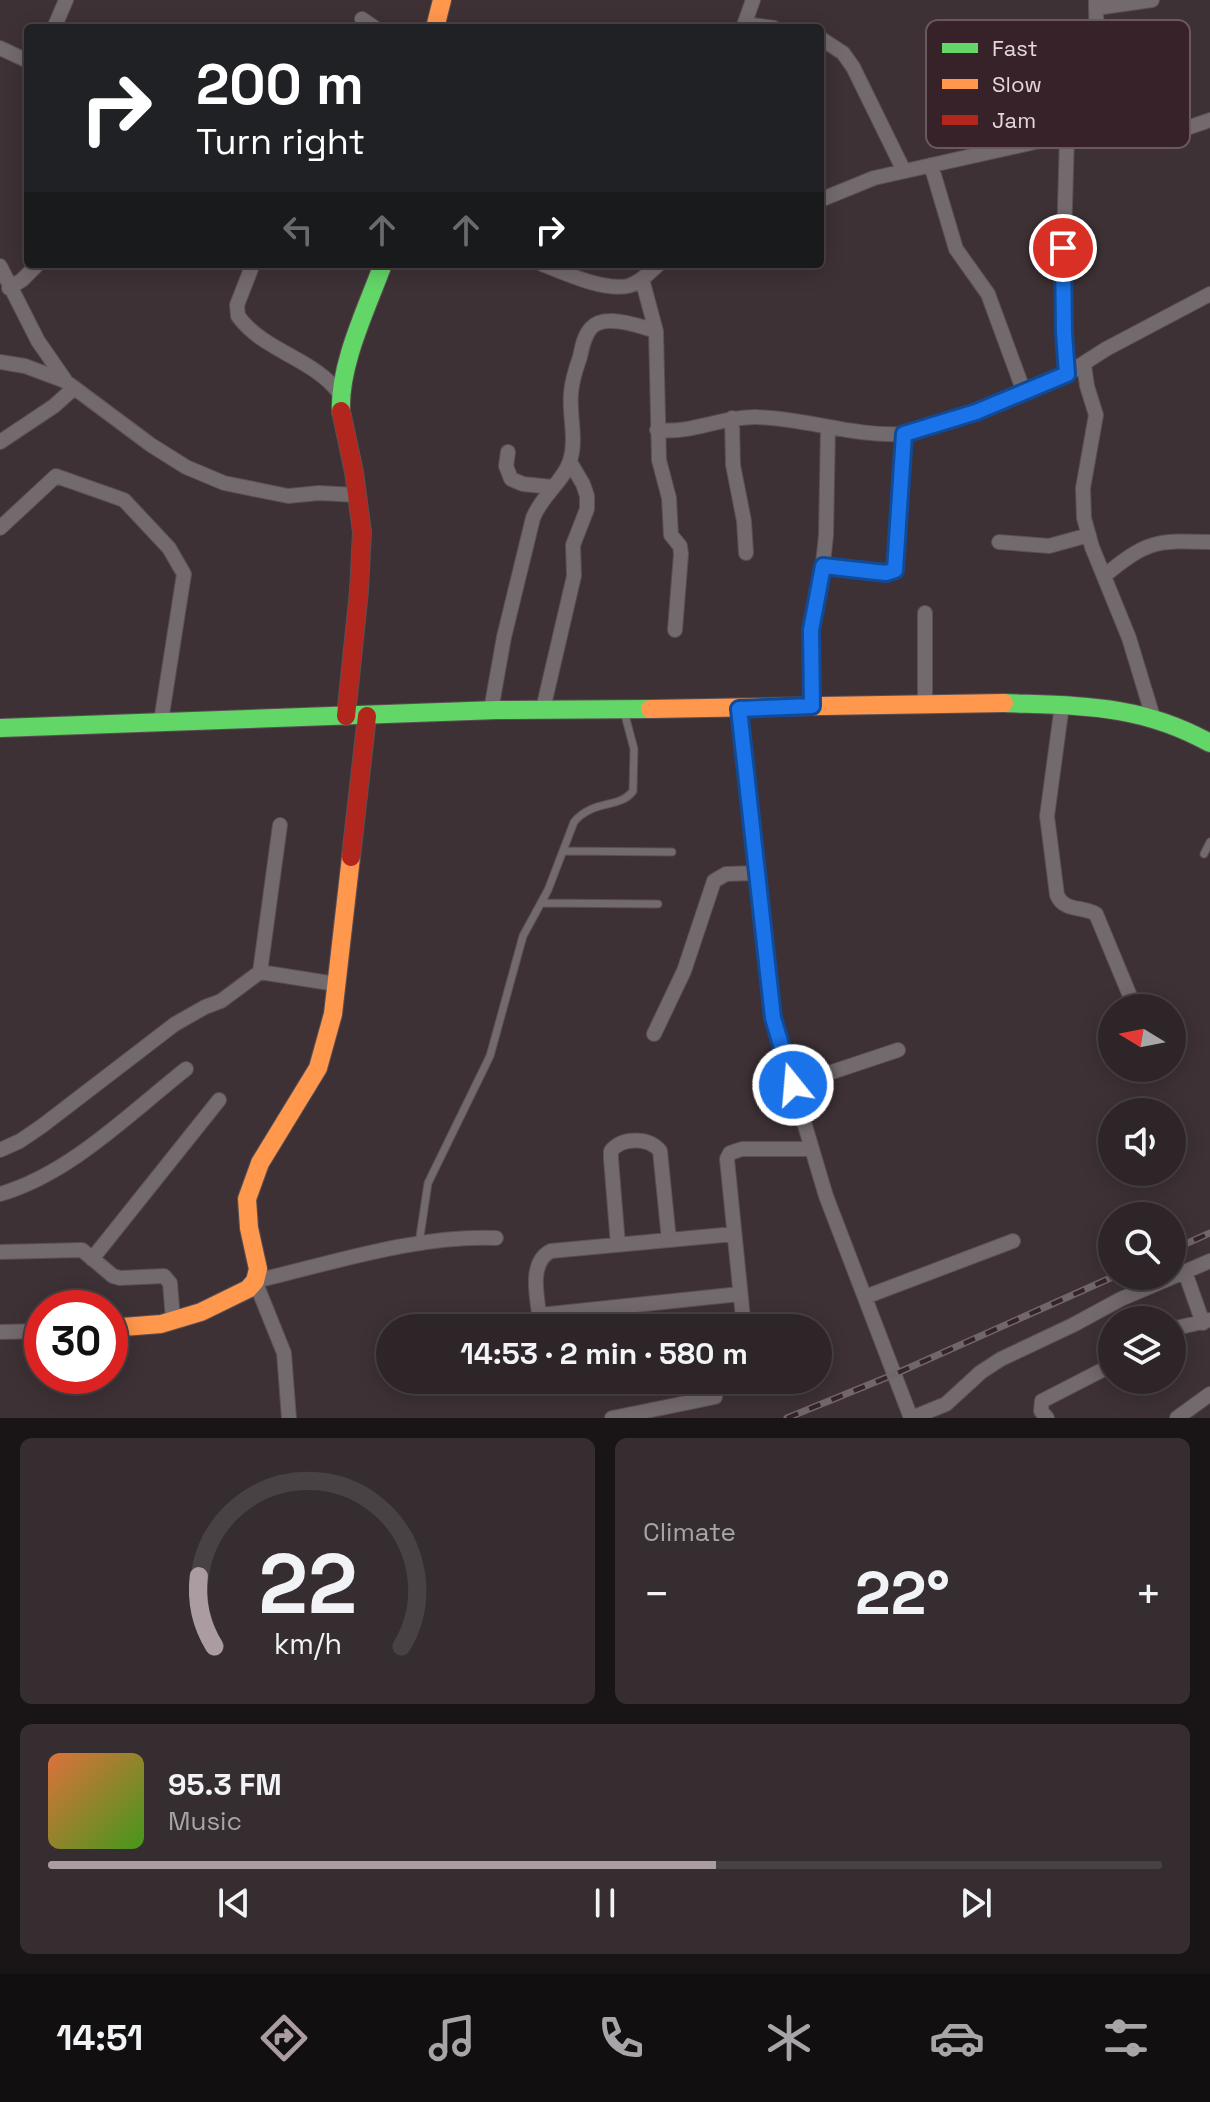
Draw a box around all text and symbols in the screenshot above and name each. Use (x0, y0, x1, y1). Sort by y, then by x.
legend (926, 20, 1190, 148)
text: Fast (992, 34, 1038, 62)
text: 200 m (196, 49, 364, 120)
icon: right (64, 56, 168, 160)
text: Slow (992, 70, 1042, 98)
text: Jam (992, 106, 1036, 134)
text: Turn right (196, 119, 365, 165)
icon: left (276, 208, 320, 252)
icon: ahead (360, 208, 404, 252)
icon: ahead (444, 208, 488, 252)
icon: right (528, 208, 572, 252)
pin (1029, 214, 1097, 282)
icon: arrive (1041, 226, 1085, 270)
north arrow (1098, 994, 1186, 1082)
map controls (1098, 994, 1186, 1394)
position arrow (751, 1043, 835, 1127)
button: sound (1098, 1098, 1186, 1186)
button: search (1098, 1202, 1186, 1290)
speed limit sign: 30 (24, 1290, 128, 1394)
button: layers (1098, 1306, 1186, 1394)
text: 14:53 · 2 min · 580 m (460, 1334, 748, 1373)
text: Climate (643, 1515, 736, 1549)
text: 22 (258, 1531, 357, 1637)
text: 22° (855, 1555, 950, 1632)
text: − (643, 1566, 670, 1622)
text: + (1135, 1566, 1162, 1622)
text: km/h (273, 1626, 342, 1662)
text: 95.3 FM (168, 1765, 282, 1804)
text: Music (168, 1804, 242, 1838)
icon: previous (212, 1881, 256, 1925)
icon: pause (583, 1881, 627, 1925)
icon: next (954, 1881, 998, 1925)
icon: directions (256, 2010, 312, 2066)
icon: music (424, 2010, 480, 2066)
icon: phone (593, 2010, 649, 2066)
icon: climate (761, 2010, 817, 2066)
icon: car (929, 2010, 985, 2066)
icon: filters (1098, 2010, 1154, 2066)
text: 14:51 (56, 2015, 143, 2061)

